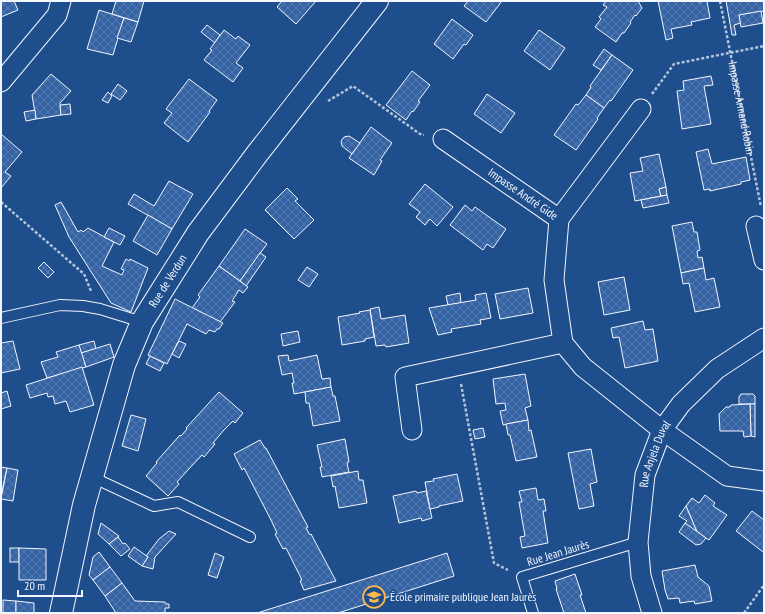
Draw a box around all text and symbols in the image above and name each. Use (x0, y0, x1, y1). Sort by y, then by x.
street label: Impasse Armand Robin (725, 60, 758, 155)
street label: Impasse André Gide (485, 164, 561, 223)
street label: Rue de Verdun (145, 251, 190, 310)
street label: Rue Anjela Duval (636, 417, 674, 488)
street label: Rue Jean Jaurès (525, 536, 591, 569)
scale bar (18, 572, 82, 598)
text: 20 m (24, 578, 45, 593)
school or university icon: École primaire publique Jean Jaurès (361, 584, 387, 610)
place label: École primaire publique Jean Jaurès (390, 589, 536, 604)

